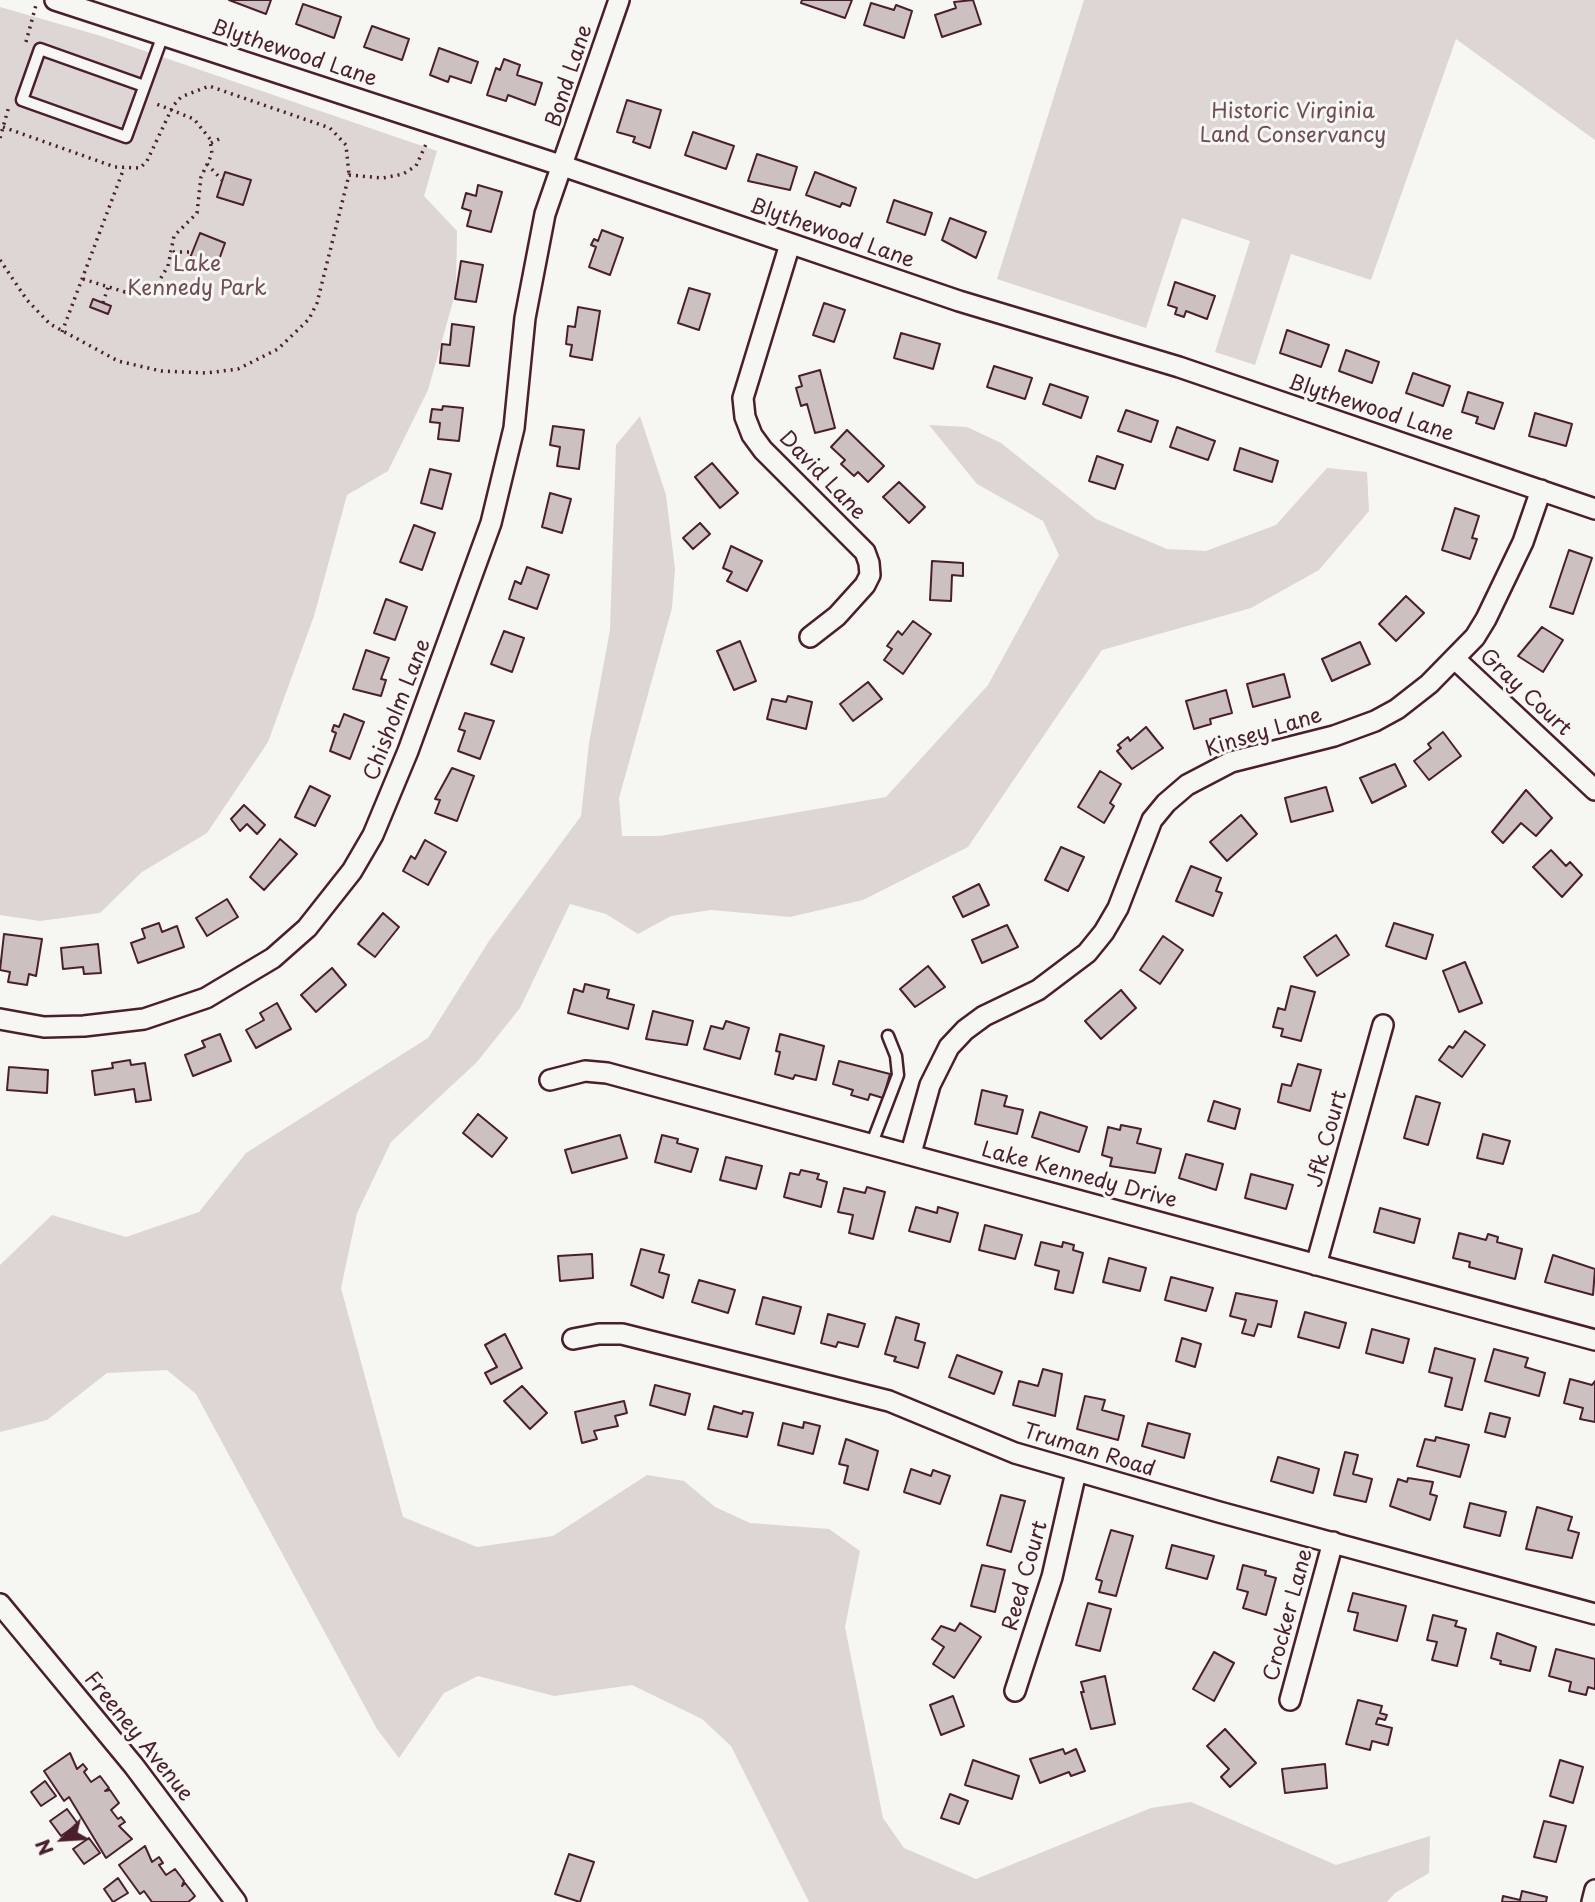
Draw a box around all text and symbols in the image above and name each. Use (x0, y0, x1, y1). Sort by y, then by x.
street label: Blythewood Lane (208, 15, 380, 93)
street label: Bond Lane (542, 22, 598, 130)
park label: Historic Virginia Land Conservancy (1200, 99, 1386, 149)
street label: Blythewood Lane (746, 194, 918, 274)
park label: Lake Kennedy Park (127, 252, 267, 302)
street label: Blythewood Lane (1285, 370, 1457, 448)
street label: David Lane (773, 426, 871, 526)
street label: Chisholm Lane (359, 636, 437, 784)
street label: Gray Court (1474, 644, 1576, 742)
street label: Kinsey Lane (1203, 703, 1325, 763)
street label: Jfk Court (1303, 1088, 1353, 1190)
street label: Lake Kennedy Drive (979, 1138, 1179, 1214)
street label: Truman Road (1020, 1419, 1158, 1483)
street label: Reed Court (998, 1518, 1054, 1634)
street label: Crocker Lane (1259, 1546, 1319, 1684)
street label: Freeney Avenue (78, 1667, 198, 1807)
north arrow (28, 1804, 98, 1874)
text: N (28, 1835, 60, 1860)

